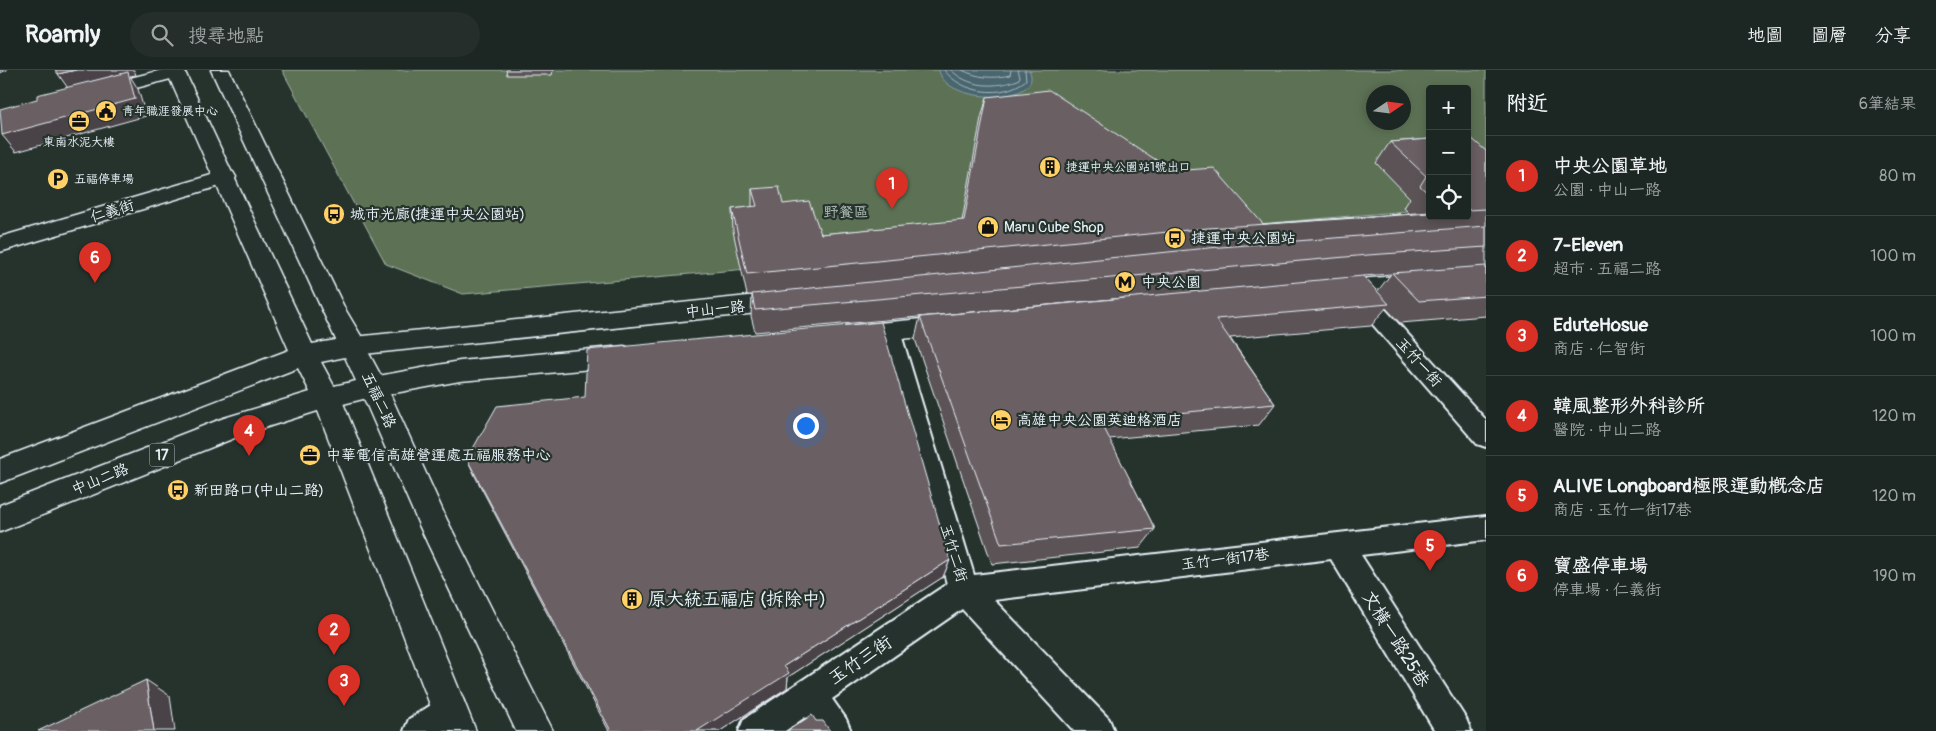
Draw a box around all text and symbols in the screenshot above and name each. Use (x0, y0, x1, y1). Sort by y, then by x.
search box (130, 12, 480, 57)
text: Roamly (25, 20, 100, 49)
icon: search (148, 21, 176, 49)
text: 搜尋地點 (188, 24, 264, 48)
text: 地圖 (1747, 24, 1783, 47)
text: 圖層 (1811, 24, 1847, 47)
text: 分享 (1875, 24, 1911, 47)
north arrow (1366, 85, 1411, 130)
map controls (1426, 85, 1471, 220)
button: + (1426, 85, 1471, 130)
text: 附近 (1506, 90, 1548, 117)
text: 6筆結果 (1859, 94, 1916, 114)
public building icon: 青年職涯發展中心 (94, 99, 118, 123)
place label: 青年職涯發展中心 (122, 104, 218, 119)
office icon: 東南水泥大樓 (67, 109, 91, 133)
button: − (1426, 130, 1471, 175)
place label: 東南水泥大樓 (43, 135, 115, 150)
text: 中央公園草地 (1553, 154, 1667, 178)
building icon: 捷運中央公園站1號出口 (1038, 155, 1062, 179)
place label: 捷運中央公園站1號出口 (1066, 160, 1191, 175)
text: 1 (1519, 166, 1525, 186)
text: 80 m (1879, 166, 1916, 186)
parking icon: 五福停車場 (46, 167, 70, 191)
pin: 1 (876, 168, 908, 209)
place label: 五福停車場 (74, 172, 134, 187)
button: locate (1426, 175, 1471, 220)
text: 公園 · 中山一路 (1553, 180, 1661, 200)
street label: 仁義街 (88, 196, 136, 227)
bus stop icon: 城市光廊(捷運中央公園站) (322, 202, 346, 226)
park label: 野餐區 (823, 203, 869, 222)
place label: 城市光廊(捷運中央公園站) (350, 205, 525, 224)
shop icon: Maru Cube Shop (976, 215, 1000, 239)
place label: Maru Cube Shop (1004, 218, 1104, 237)
bus stop icon: 捷運中央公園站 (1163, 226, 1187, 250)
place label: 捷運中央公園站 (1191, 229, 1296, 248)
text: 7-Eleven (1553, 233, 1623, 257)
pin: 6 (79, 242, 111, 283)
text: 2 (1518, 246, 1526, 266)
text: 100 m (1870, 246, 1916, 266)
text: 超市 · 五福二路 (1553, 259, 1661, 279)
metro station icon: 中央公園 (1113, 270, 1137, 294)
place label: 中央公園 (1141, 273, 1201, 292)
street label: 中山一路 (684, 297, 746, 322)
text: EduteHosue (1553, 313, 1648, 337)
text: 3 (1518, 326, 1526, 346)
text: 100 m (1870, 326, 1916, 346)
street label: 玉竹一街 (1391, 334, 1446, 391)
text: 商店 · 仁智街 (1553, 339, 1645, 359)
street label: 五福二路 (357, 369, 400, 431)
text: 韓風整形外科診所 (1553, 394, 1705, 418)
text: 4 (1517, 406, 1527, 426)
text: 120 m (1872, 406, 1916, 426)
hotel icon: 高雄中央公園英迪格酒店 (989, 408, 1013, 432)
place label: 高雄中央公園英迪格酒店 (1017, 411, 1182, 430)
your location (793, 413, 819, 439)
pin: 4 (233, 415, 265, 456)
text: 醫院 · 中山二路 (1553, 420, 1661, 440)
office icon: 中華電信高雄營運處五福服務中心 (298, 443, 322, 467)
road number: 17 (150, 444, 174, 466)
place label: 中華電信高雄營運處五福服務中心 (326, 446, 551, 465)
street label: 中山二路 (69, 459, 132, 500)
text: ALIVE Longboard極限運動概念店 (1553, 474, 1825, 498)
bus stop icon: 新田路口(中山二路) (166, 478, 190, 502)
place label: 新田路口(中山二路) (194, 481, 324, 500)
text: 5 (1518, 486, 1526, 506)
text: 120 m (1872, 486, 1916, 506)
text: 商店 · 玉竹一街17巷 (1553, 500, 1692, 520)
street label: 玉竹二街 (936, 522, 971, 585)
pin: 5 (1414, 530, 1446, 571)
street label: 玉竹一街17巷 (1180, 545, 1270, 574)
text: 寶盛停車場 (1553, 554, 1648, 578)
text: 6 (1517, 566, 1527, 586)
text: 190 m (1873, 566, 1916, 586)
text: 停車場 · 仁義街 (1553, 580, 1661, 600)
building icon: 原大統五福店 (拆除中) (620, 587, 644, 611)
street label: 文橫一路25巷 (1357, 587, 1434, 692)
place label: 原大統五福店 (拆除中) (648, 588, 826, 611)
pin: 2 (318, 614, 350, 655)
street label: 玉竹三街 (824, 631, 897, 690)
pin: 3 (328, 665, 360, 706)

